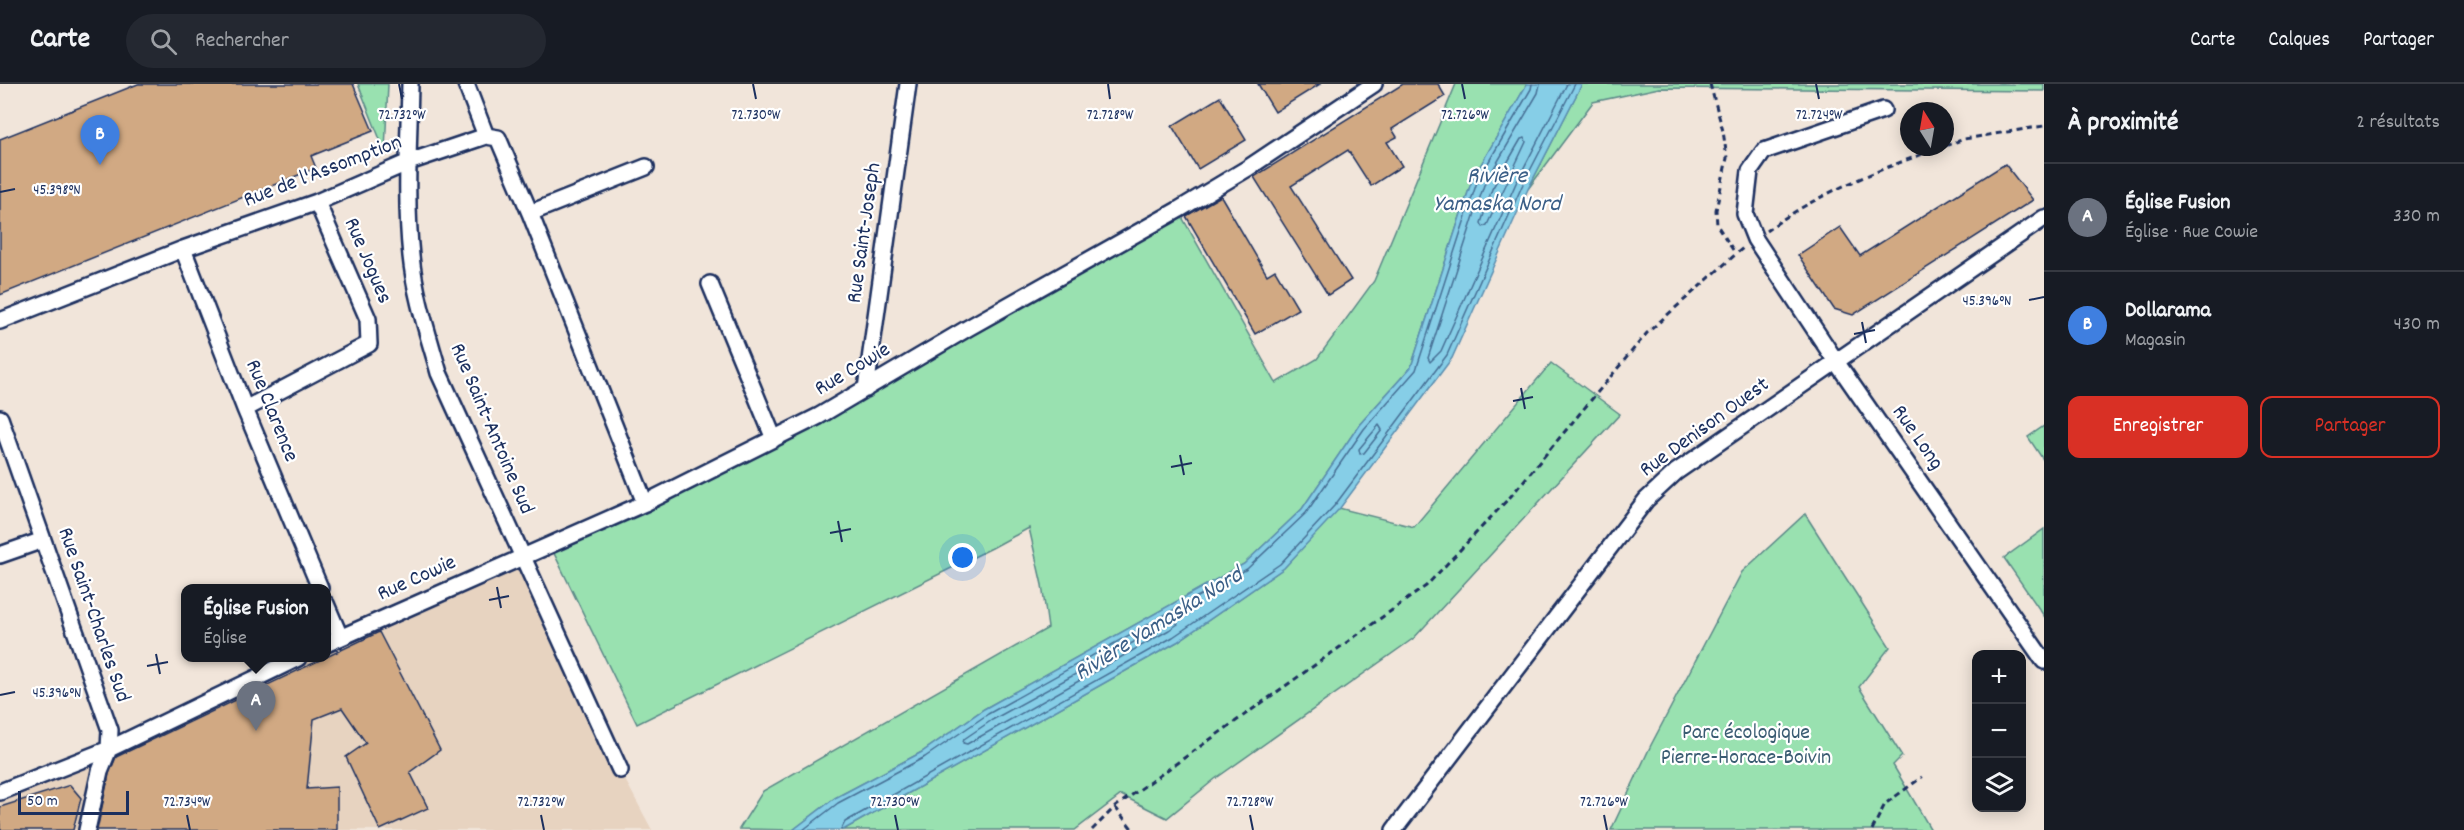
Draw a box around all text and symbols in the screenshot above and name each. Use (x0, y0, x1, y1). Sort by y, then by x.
search box (126, 14, 546, 68)
text: Carte (30, 21, 90, 61)
icon: search (147, 25, 180, 58)
text: Rechercher (195, 26, 289, 57)
text: Carte (2190, 26, 2235, 56)
text: Calques (2268, 26, 2330, 56)
text: Partager (2363, 26, 2434, 56)
north arrow (1900, 102, 1954, 156)
text: 72.732°W (378, 105, 426, 127)
text: 72.730°W (732, 105, 781, 127)
text: 72.728°W (1087, 105, 1134, 127)
text: 72.726°W (1441, 105, 1489, 127)
text: 72.724°W (1796, 105, 1843, 127)
text: À proximité (2068, 105, 2178, 142)
text: 2 résultats (2356, 109, 2440, 137)
pin: B (80, 116, 120, 165)
street label: Rue de l'Assomption (239, 128, 407, 216)
water label: Rivière Yamaska Nord (1433, 160, 1563, 222)
street label: Rue Saint-Joseph (840, 161, 890, 305)
text: 45.398°N (33, 180, 81, 202)
text: Église Fusion (2125, 188, 2230, 219)
text: A (2082, 203, 2093, 231)
text: 330 m (2393, 203, 2440, 231)
street label: Rue Jogues (335, 213, 399, 309)
text: Église · Rue Cowie (2125, 219, 2258, 247)
text: 45.396°N (1963, 291, 2011, 313)
text: Dollarama (2125, 296, 2211, 327)
text: B (2083, 311, 2092, 339)
text: 430 m (2394, 311, 2440, 339)
text: Magasin (2125, 327, 2186, 355)
street label: Rue Cowie (809, 335, 897, 405)
street label: Rue Saint-Antoine Sud (441, 339, 541, 519)
street label: Rue Clarence (236, 355, 306, 467)
street label: Rue Denison Ouest (1634, 370, 1776, 486)
button: Enregistrer (2068, 396, 2248, 458)
button: Partager (2260, 396, 2440, 458)
street label: Rue Long (1883, 399, 1951, 477)
street label: Rue Saint-Charles Sud (49, 523, 137, 707)
your location (948, 543, 977, 572)
street label: Rue Cowie (373, 548, 461, 610)
water label: Rivière Yamaska Nord (1068, 558, 1252, 691)
popup (181, 584, 331, 662)
text: Église Fusion (203, 594, 309, 625)
text: Église (203, 625, 247, 653)
map controls (1972, 650, 2026, 812)
button: + (1972, 650, 2026, 704)
pin: A (236, 682, 276, 731)
text: 45.396°N (33, 683, 81, 705)
button: − (1972, 704, 2026, 758)
park label: Parc écologique Pierre-Horace-Boivin (1661, 718, 1831, 774)
button: layers (1972, 758, 2026, 812)
scale bar (18, 788, 129, 816)
text: 50 m (27, 790, 58, 813)
text: 72.734°W (164, 792, 211, 814)
text: 72.732°W (517, 792, 565, 814)
text: 72.730°W (871, 792, 920, 814)
text: 72.728°W (1227, 792, 1274, 814)
text: 72.726°W (1580, 792, 1628, 814)

